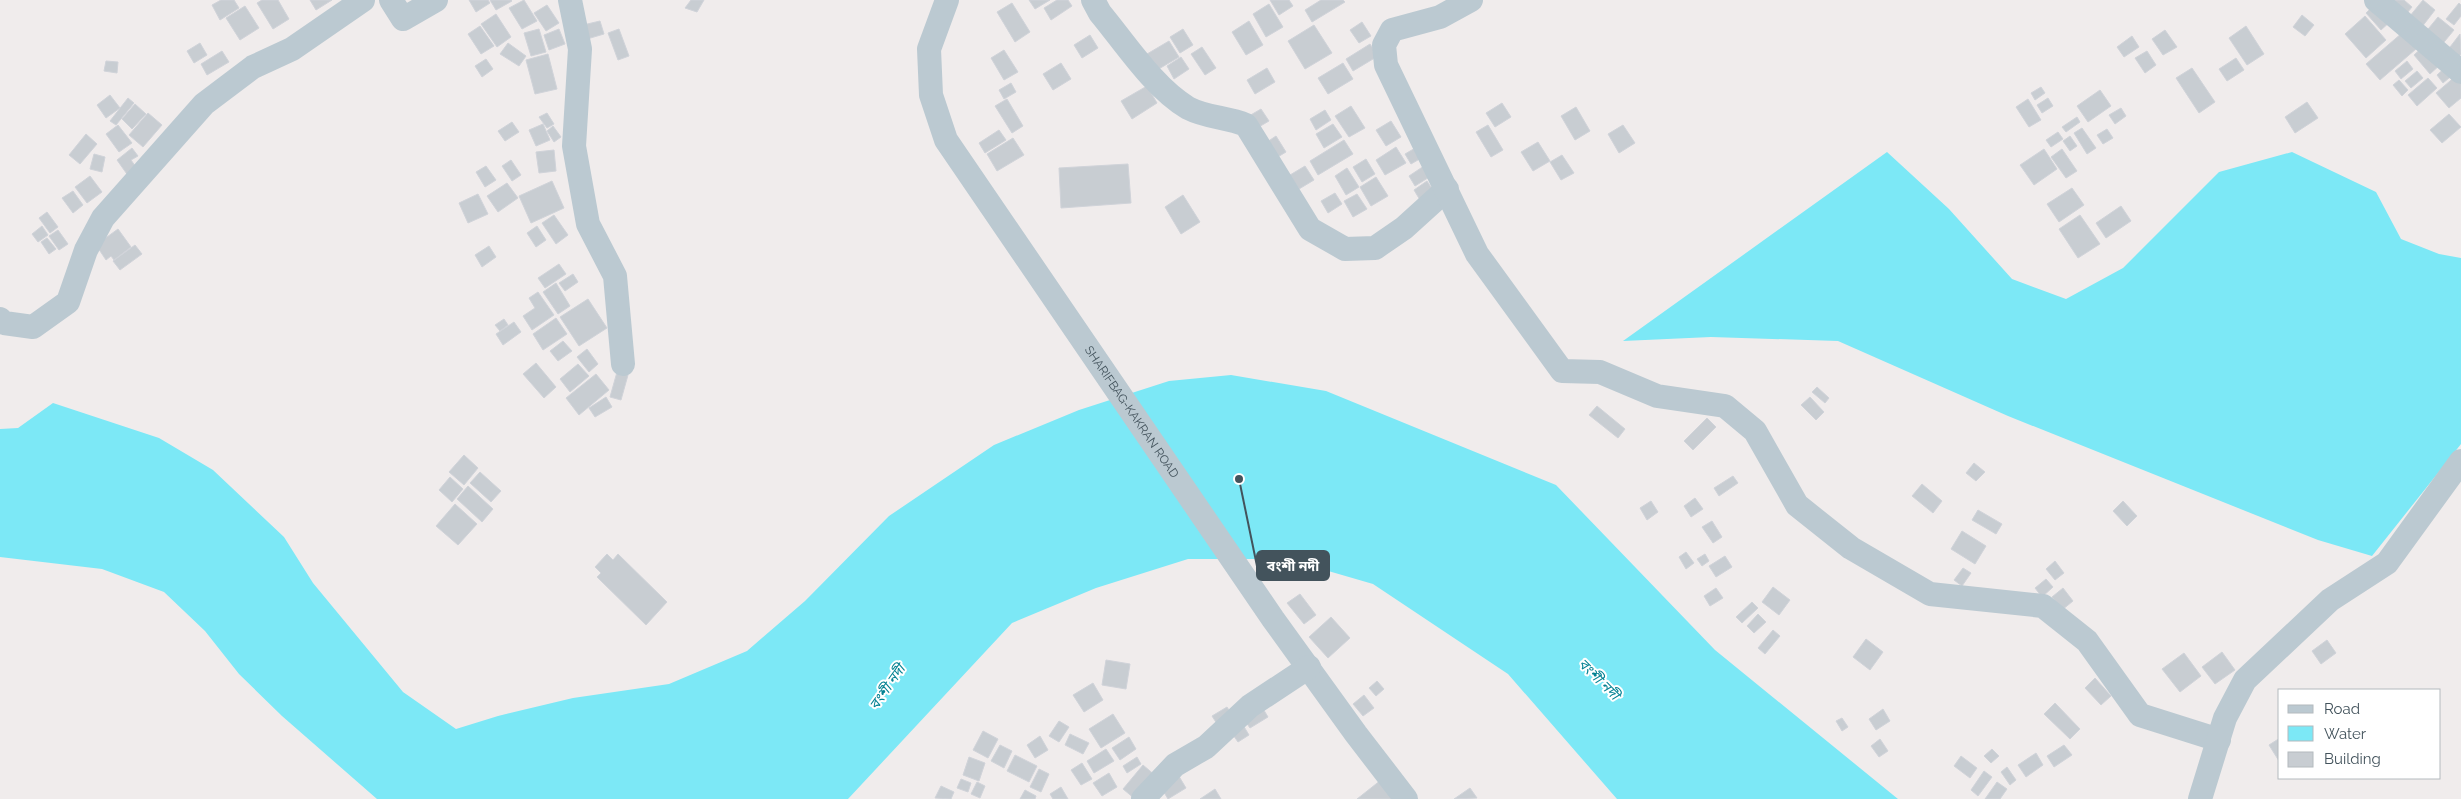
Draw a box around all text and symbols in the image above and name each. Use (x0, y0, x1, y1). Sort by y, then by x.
street label: SHARIFBAG-KAKRAN ROAD (1082, 343, 1182, 481)
callout: বংশী নদী (1257, 551, 1329, 580)
text: বংশী নদী (1266, 558, 1320, 574)
water label: বংশী নদী (1575, 655, 1625, 705)
water label: বংশী নদী (866, 659, 910, 713)
legend (2278, 689, 2441, 779)
text: Road (2324, 700, 2360, 718)
text: Water (2324, 725, 2367, 743)
text: Building (2324, 750, 2381, 768)

